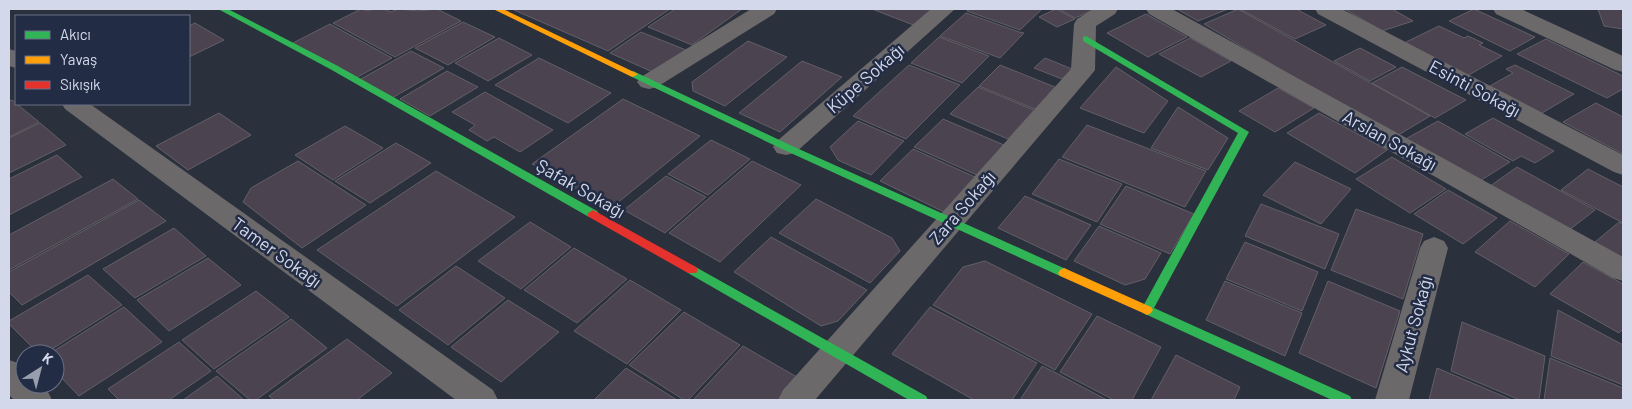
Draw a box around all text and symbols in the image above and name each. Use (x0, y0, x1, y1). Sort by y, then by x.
legend (15, 15, 190, 105)
text: Akıcı (60, 25, 91, 43)
street label: Küpe Sokağı (822, 38, 908, 118)
text: Yavaş (60, 50, 97, 68)
street label: Esinti Sokağı (1426, 55, 1524, 121)
text: Sıkışık (60, 75, 101, 93)
street label: Arslan Sokağı (1339, 105, 1441, 175)
street label: Şafak Sokağı (532, 154, 630, 222)
street label: Zara Sokağı (924, 166, 1000, 248)
street label: Tamer Sokağı (228, 212, 326, 292)
street label: Aykut Sokağı (1390, 273, 1436, 375)
north arrow (15, 344, 65, 394)
text: K (39, 349, 57, 368)

